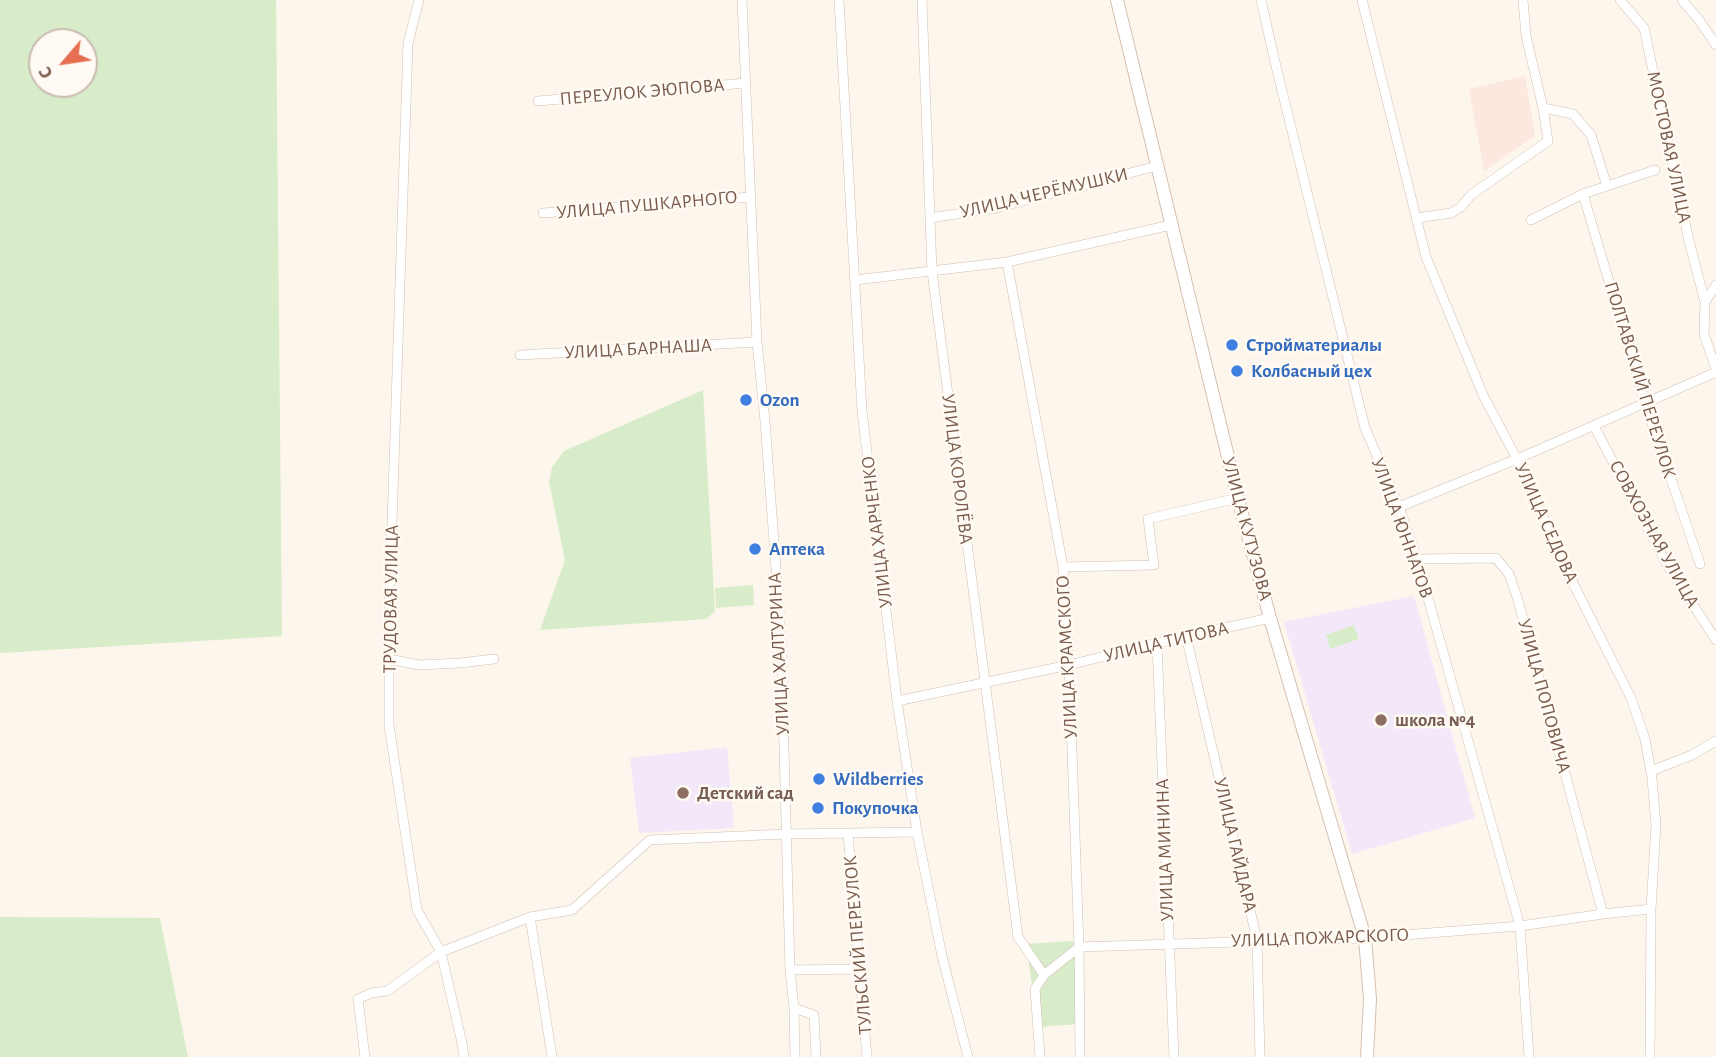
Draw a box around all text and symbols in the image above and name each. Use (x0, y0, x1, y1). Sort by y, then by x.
north arrow (28, 28, 98, 98)
text: С (35, 63, 57, 82)
street label: МОСТОВАЯ УЛИЦА (1642, 69, 1696, 225)
street label: ПЕРЕУЛОК ЭЮПОВА (559, 73, 725, 111)
street label: УЛИЦА ЧЕРЁМУШКИ (958, 163, 1130, 223)
street label: УЛИЦА ПУШКАРНОГО (555, 186, 739, 224)
street label: ПОЛТАВСКИЙ ПЕРЕУЛОК (1599, 279, 1681, 481)
street label: УЛИЦА БАРНАША (563, 334, 713, 364)
place label: Стройматериалы (1246, 334, 1382, 356)
marker: Стройматериалы (1224, 337, 1240, 353)
place label: Колбасный цех (1251, 360, 1372, 382)
marker: Колбасный цех (1229, 363, 1245, 379)
place label: Ozon (760, 389, 799, 411)
marker: Ozon (738, 392, 754, 408)
street label: УЛИЦА КОРОЛЁВА (936, 392, 978, 546)
street label: УЛИЦА ХАРЧЕНКО (856, 455, 898, 609)
street label: УЛИЦА КУТУЗОВА (1217, 455, 1277, 603)
street label: УЛИЦА ЮННАТОВ (1366, 455, 1438, 601)
street label: СОВХОЗНАЯ УЛИЦА (1604, 456, 1704, 612)
street label: УЛИЦА СЕДОВА (1509, 459, 1583, 587)
street label: ТРУДОВАЯ УЛИЦА (378, 524, 404, 674)
place label: Аптека (769, 538, 825, 560)
marker: Аптека (747, 541, 763, 557)
street label: УЛИЦА ХАЛТУРИНА (763, 572, 795, 736)
street label: УЛИЦА КРАМСКОГО (1051, 575, 1083, 739)
street label: УЛИЦА ПОПОВИЧА (1512, 616, 1576, 776)
street label: УЛИЦА ТИТОВА (1101, 617, 1231, 667)
place label: школа №4 (1395, 709, 1475, 731)
marker: школа №4 (1373, 712, 1389, 728)
place label: Wildberries (833, 768, 923, 790)
marker: Wildberries (811, 771, 827, 787)
street label: УЛИЦА ГАЙДАРА (1208, 775, 1262, 915)
street label: УЛИЦА МИНИНА (1151, 778, 1179, 922)
place label: Детский сад (697, 782, 794, 804)
marker: Детский сад (675, 785, 691, 801)
place label: Покупочка (832, 797, 919, 819)
marker: Покупочка (810, 800, 826, 816)
street label: ТУЛЬСКИЙ ПЕРЕУЛОК (839, 855, 877, 1035)
street label: УЛИЦА ПОЖАРСКОГО (1231, 923, 1409, 953)

